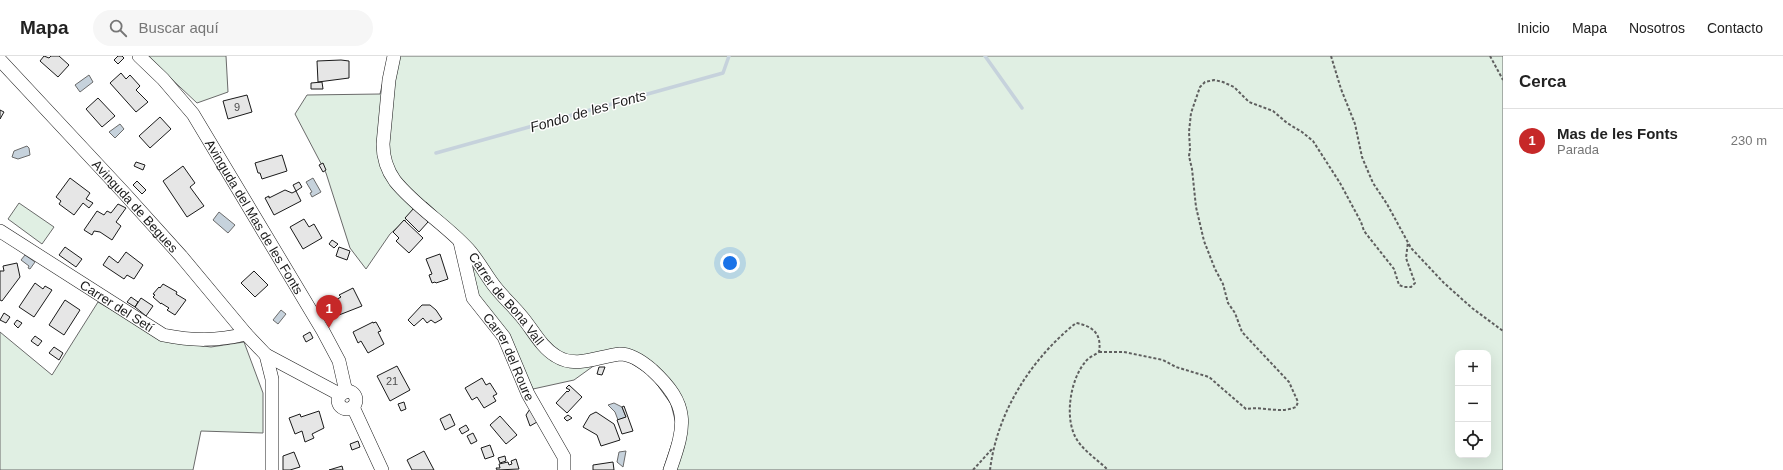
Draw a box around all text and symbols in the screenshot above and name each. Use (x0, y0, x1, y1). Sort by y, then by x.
search box (93, 10, 373, 46)
text: Mapa (20, 17, 69, 38)
icon: search (107, 17, 129, 39)
text: Buscar aquí (139, 19, 219, 36)
text: Inicio (1517, 20, 1550, 36)
text: Mapa (1572, 20, 1607, 36)
text: Nosotros (1629, 20, 1685, 36)
text: Contacto (1707, 20, 1763, 36)
text: Cerca (1519, 72, 1566, 91)
water label: Fondo de les Fonts (528, 87, 648, 135)
house number: 9 (234, 101, 240, 113)
text: Mas de les Fonts (1557, 125, 1678, 142)
text: 1 (1528, 133, 1536, 148)
text: 230 m (1731, 133, 1767, 148)
street label: Avinguda del Mas de les Fonts (202, 137, 306, 297)
text: Parada (1557, 142, 1599, 157)
street label: Avinguda de Begues (89, 157, 181, 256)
street label: Carrer de Bona Vall (466, 249, 547, 348)
your location (720, 253, 740, 273)
street label: Carrer del Setí (77, 277, 157, 335)
pin: 1 (316, 295, 342, 328)
street label: Carrer del Roure (480, 310, 537, 403)
map controls (1455, 350, 1491, 458)
button: + (1455, 350, 1491, 386)
house number: 21 (386, 375, 398, 387)
button: − (1455, 386, 1491, 422)
button: locate (1455, 422, 1491, 458)

